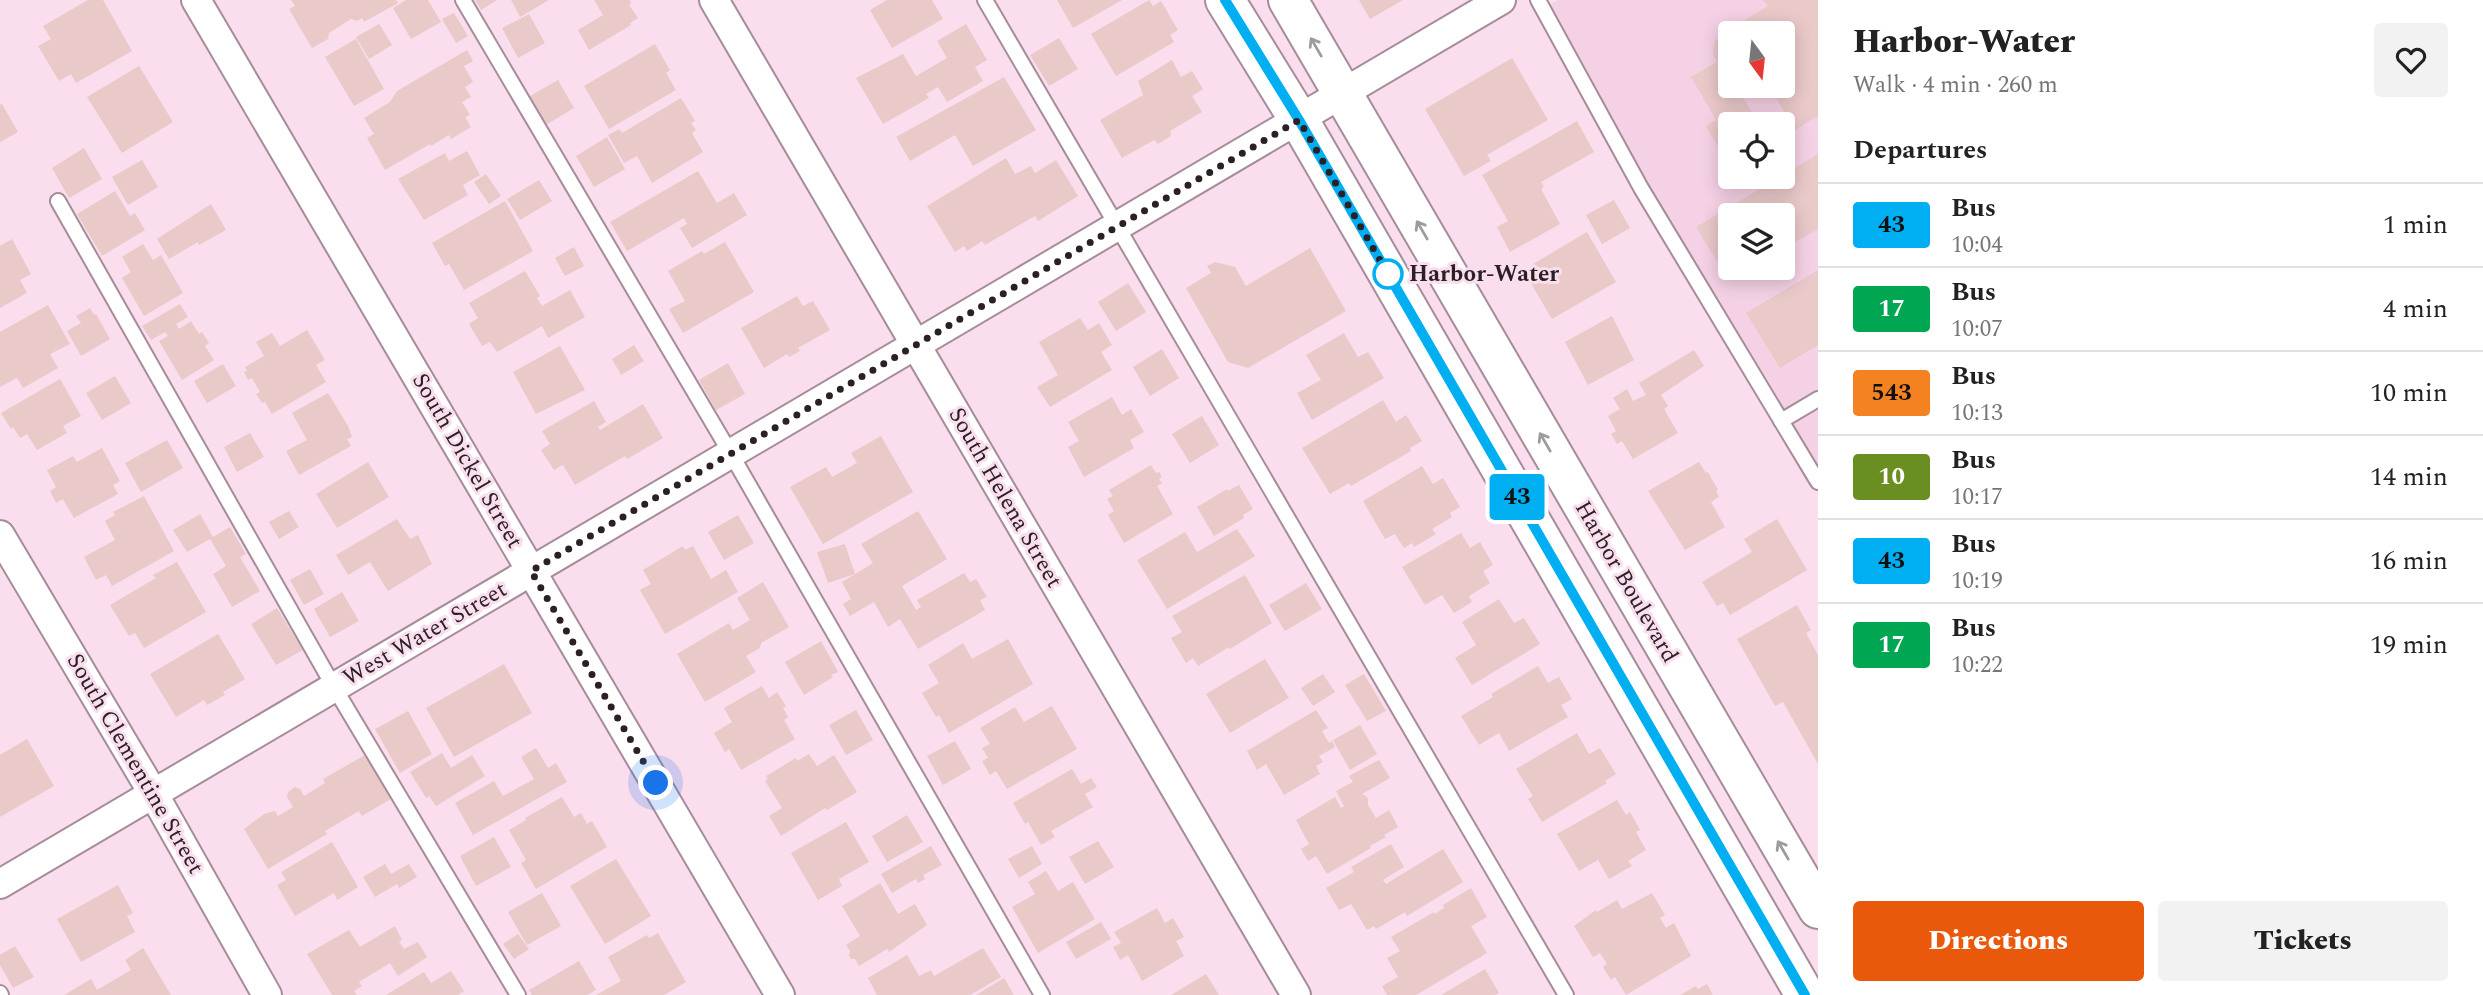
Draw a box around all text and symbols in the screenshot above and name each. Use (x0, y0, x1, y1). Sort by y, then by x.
text: Harbor-Water (1853, 17, 2075, 67)
north arrow (1718, 21, 1796, 98)
map controls (1718, 21, 1795, 280)
button: heart (2374, 23, 2448, 97)
one-way arrow (1309, 38, 1323, 58)
text: Walk · 4 min · 260 m (1853, 68, 2058, 103)
button: locate (1718, 112, 1795, 189)
text: Departures (1853, 130, 1987, 170)
text: Bus (1951, 188, 1996, 228)
button: layers (1718, 203, 1795, 280)
text: 1 min (2383, 205, 2448, 245)
text: 43 (1878, 207, 1905, 243)
one-way arrow (1415, 221, 1429, 241)
text: 10:04 (1951, 228, 2003, 263)
place label: Harbor-Water (1409, 257, 1559, 292)
marker: Harbor-Water (1373, 259, 1403, 289)
text: Bus (1951, 272, 1996, 312)
text: 4 min (2383, 289, 2448, 329)
text: 17 (1878, 291, 1905, 327)
text: 10:07 (1951, 312, 2003, 347)
text: Bus (1951, 356, 1996, 396)
street label: South Dickel Street (402, 367, 532, 555)
text: 10 min (2370, 373, 2448, 413)
text: 543 (1871, 375, 1912, 411)
text: 10:13 (1951, 396, 2003, 431)
street label: South Helena Street (939, 401, 1071, 595)
one-way arrow (1537, 433, 1551, 453)
text: Bus (1951, 440, 1996, 480)
text: 14 min (2370, 457, 2448, 497)
text: 10 (1878, 459, 1905, 495)
line badge: 43 (1486, 474, 1548, 520)
text: 43 (1504, 479, 1530, 515)
text: 10:17 (1951, 480, 2003, 515)
street label: Harbor Boulevard (1565, 494, 1687, 670)
text: Bus (1951, 524, 1996, 564)
text: 16 min (2370, 541, 2448, 581)
text: 43 (1878, 543, 1905, 579)
text: 10:19 (1951, 564, 2003, 599)
street label: West Water Street (336, 573, 514, 695)
text: Bus (1951, 608, 1996, 648)
text: 19 min (2370, 625, 2448, 665)
text: 17 (1878, 627, 1905, 663)
street label: South Clementine Street (57, 647, 213, 881)
text: 10:22 (1951, 648, 2003, 683)
your location (638, 765, 673, 800)
one-way arrow (1776, 840, 1790, 860)
button: Directions (1853, 901, 2144, 981)
button: Tickets (2158, 901, 2448, 981)

